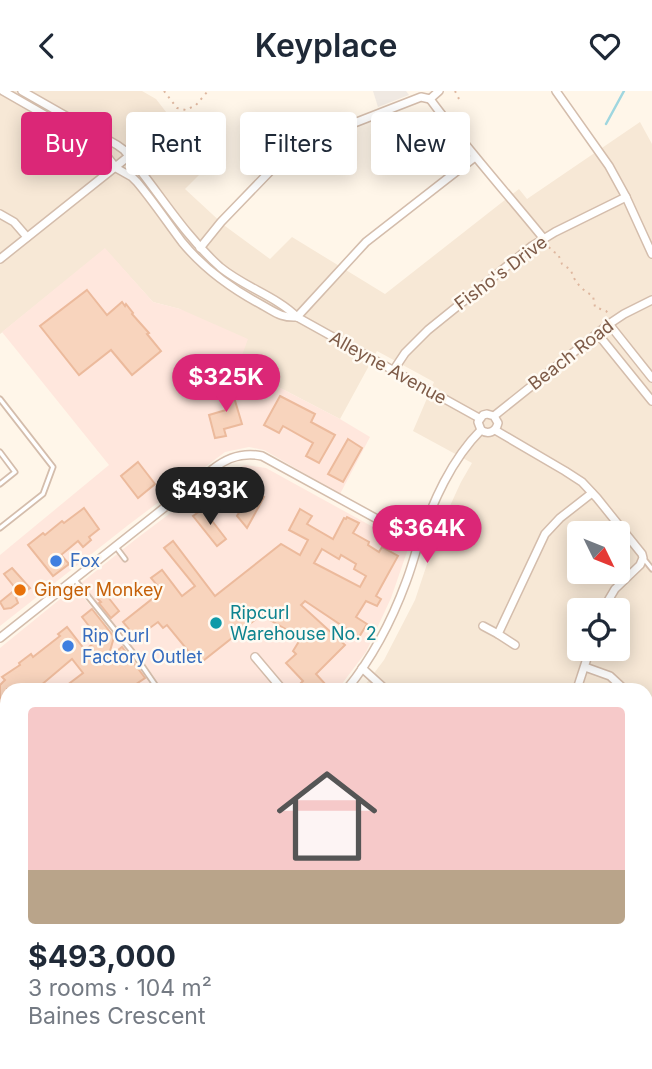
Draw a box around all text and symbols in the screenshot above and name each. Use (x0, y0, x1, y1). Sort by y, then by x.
text: Keyplace (255, 26, 397, 65)
icon: back (28, 27, 66, 65)
icon: heart (586, 27, 624, 65)
chip: Buy (21, 112, 112, 175)
chip: Rent (126, 112, 226, 175)
chip: Filters (240, 112, 357, 175)
chip: New (371, 112, 470, 175)
street label: Fisho's Drive (450, 231, 551, 314)
street label: Beach Road (524, 315, 617, 394)
street label: Alleyne Avenue (326, 327, 451, 408)
pin: $325K (177, 355, 275, 414)
text: $325K (188, 363, 264, 391)
pin: $493K (161, 467, 259, 527)
text: $493K (172, 476, 248, 504)
pin: $364K (378, 505, 476, 565)
text: $364K (389, 514, 465, 542)
north arrow (567, 521, 630, 585)
map controls (567, 521, 630, 661)
place label: Fox (70, 550, 100, 571)
marker: Fox (48, 553, 64, 569)
place label: Ginger Monkey (34, 579, 163, 600)
marker: Ginger Monkey (12, 582, 28, 598)
button: locate (567, 598, 630, 661)
place label: Ripcurl Warehouse No. 2 (230, 602, 377, 644)
marker: Ripcurl Warehouse No. 2 (208, 615, 224, 631)
place label: Rip Curl Factory Outlet (82, 625, 202, 667)
marker: Rip Curl Factory Outlet (60, 638, 76, 654)
icon: home (264, 753, 390, 879)
text: $493,000 (28, 938, 176, 974)
text: 3 rooms · 104 m² (28, 974, 212, 1002)
text: Baines Crescent (28, 1002, 205, 1030)

